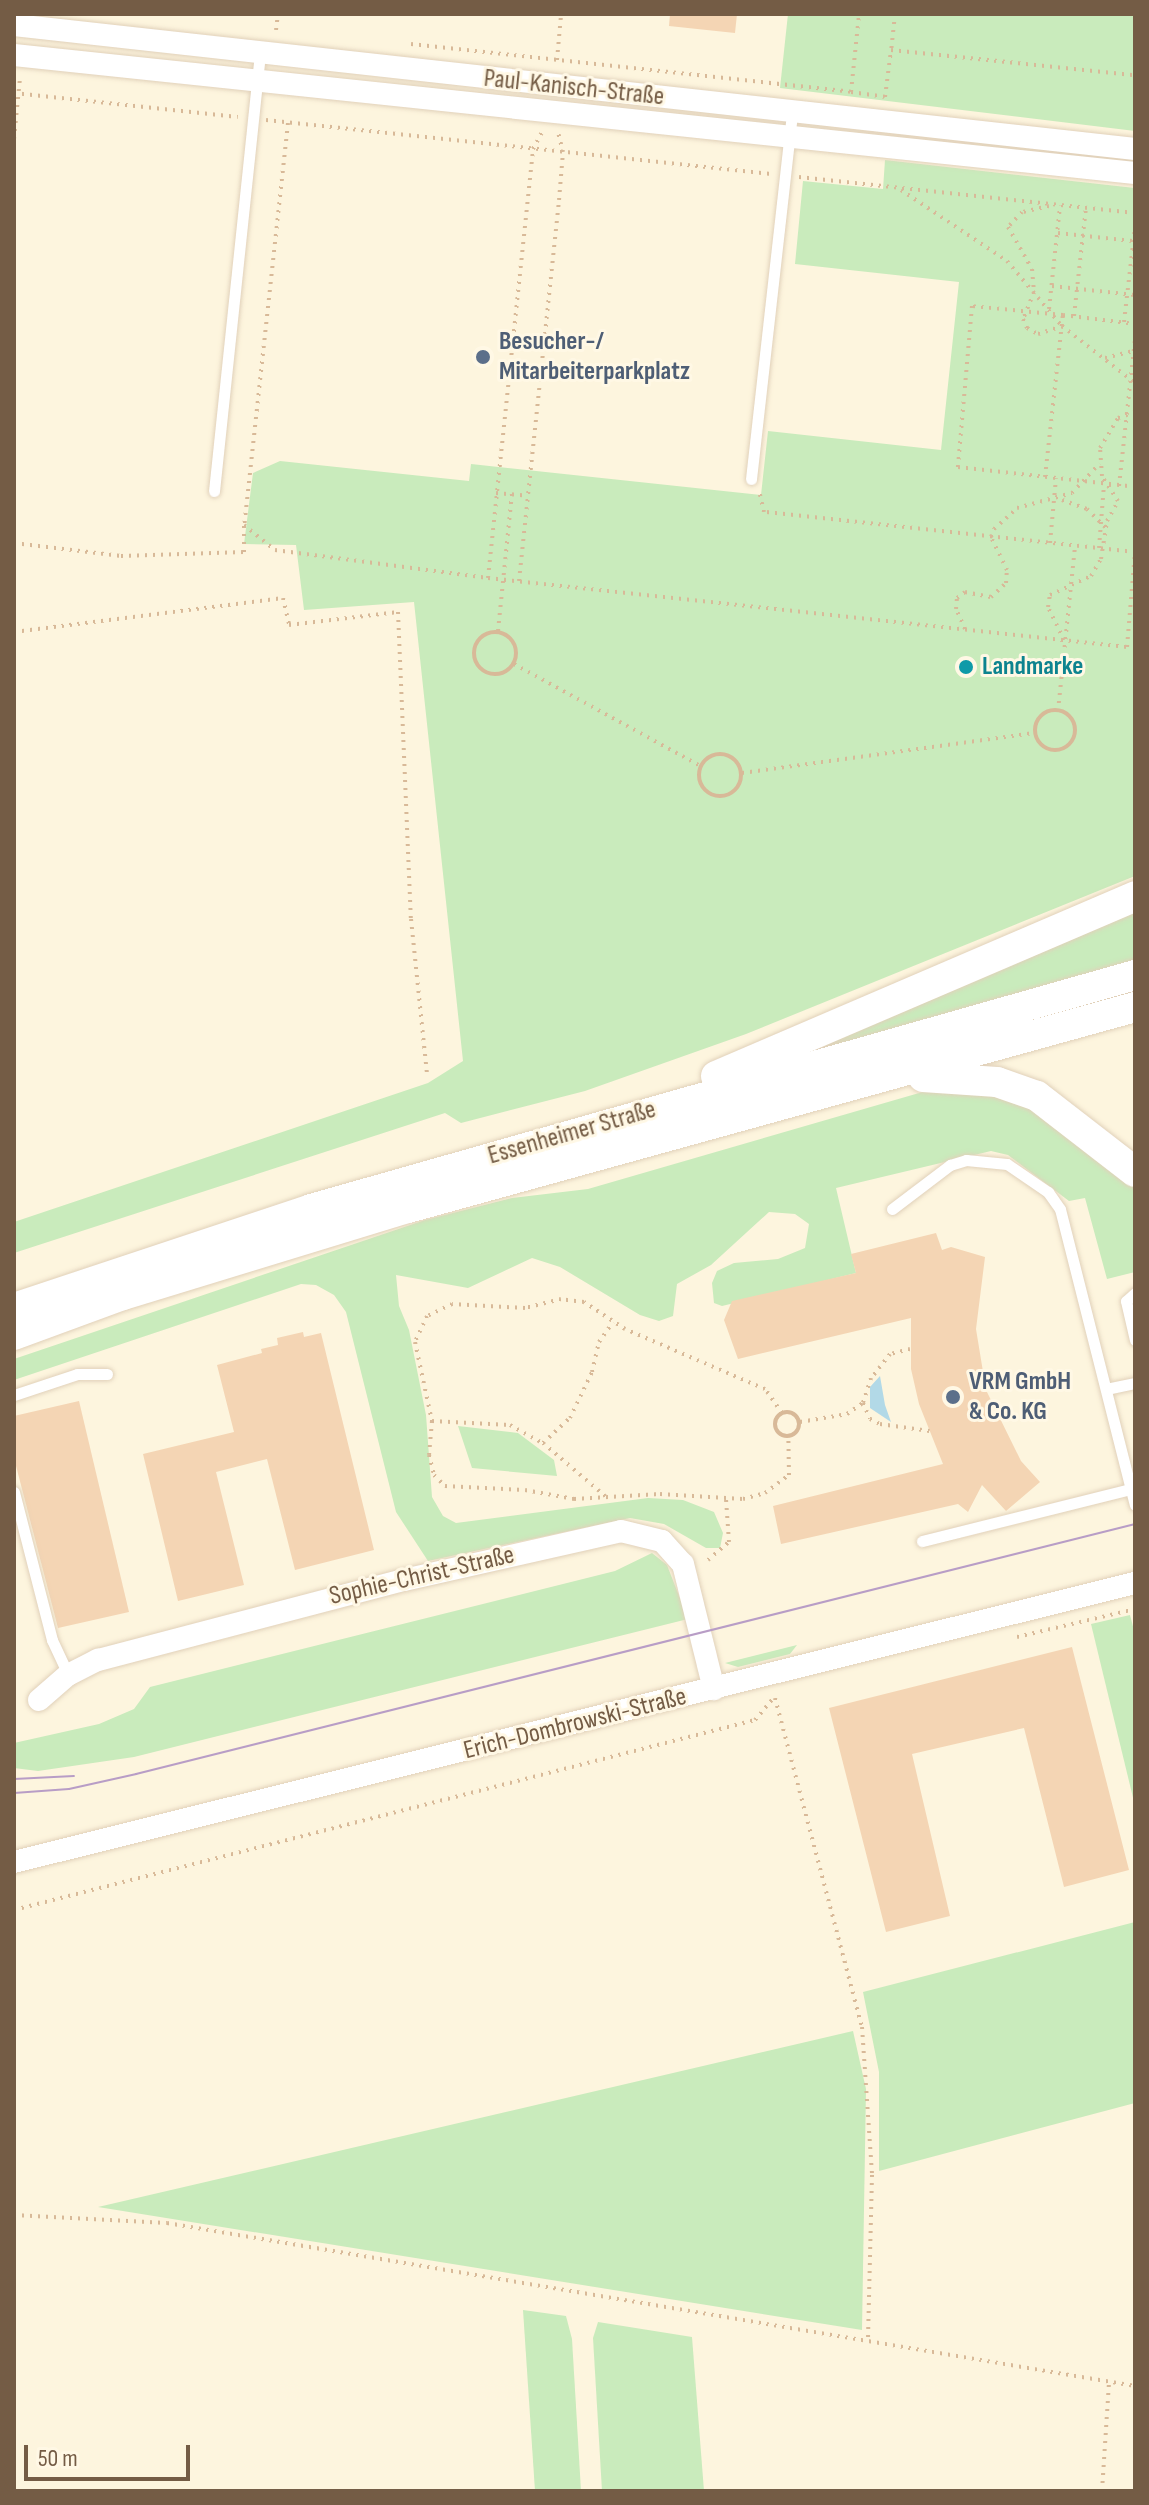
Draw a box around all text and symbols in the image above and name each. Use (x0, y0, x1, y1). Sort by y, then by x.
street label: Paul-Kanisch-Straße (482, 63, 666, 113)
place label: Besucher-/ Mitarbeiterparkplatz (499, 326, 690, 388)
marker: Besucher-/ Mitarbeiterparkplatz (474, 348, 492, 366)
place label: Landmarke (982, 651, 1083, 683)
marker: Landmarke (957, 658, 975, 676)
street label: Essenheimer Straße (484, 1094, 660, 1172)
place label: VRM GmbH & Co. KG (969, 1366, 1071, 1428)
marker: VRM GmbH & Co. KG (944, 1388, 962, 1406)
street label: Sophie-Christ-Straße (327, 1540, 517, 1612)
street label: Erich-Dombrowski-Straße (460, 1681, 690, 1767)
scale bar (28, 2429, 194, 2479)
text: 50 m (38, 2444, 78, 2473)

